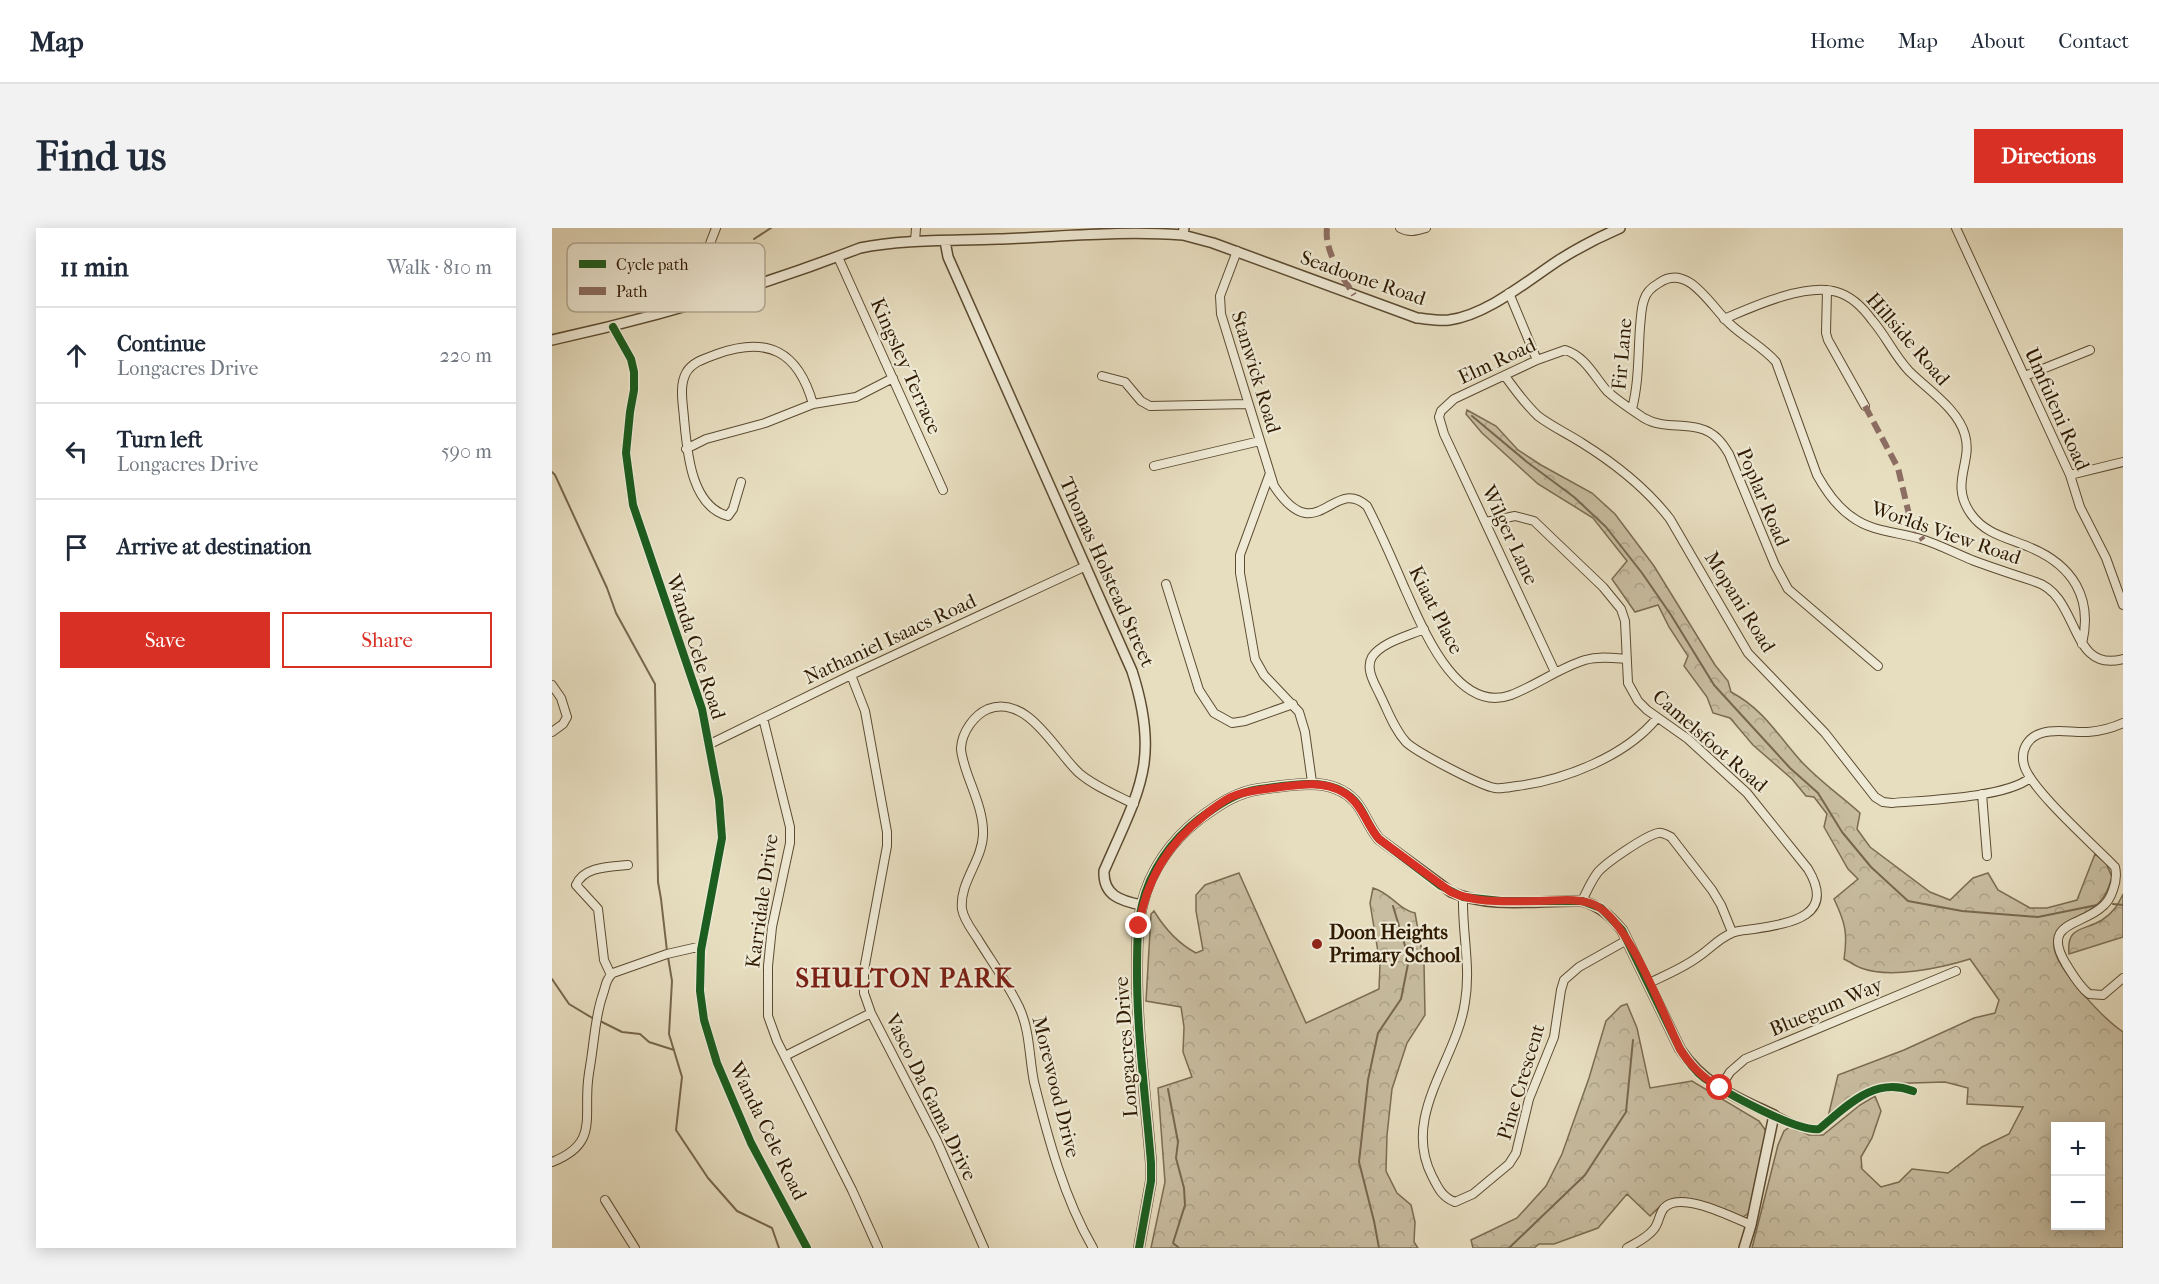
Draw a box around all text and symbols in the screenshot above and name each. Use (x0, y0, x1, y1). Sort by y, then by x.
text: Map (30, 25, 84, 58)
text: Home (1810, 29, 1865, 53)
text: Map (1898, 29, 1938, 53)
text: About (1971, 29, 2025, 53)
text: Contact (2058, 29, 2129, 53)
button: Directions (1974, 129, 2123, 183)
text: Find us (36, 132, 166, 181)
legend (567, 243, 765, 312)
street label: Seadoone Road (1297, 246, 1430, 311)
text: 11 min (60, 252, 129, 283)
text: Cycle path (616, 255, 688, 274)
text: Walk · 810 m (387, 256, 492, 279)
text: Path (616, 282, 648, 301)
street label: Hillside Road (1861, 288, 1955, 391)
street label: Kingsley Terrace (866, 294, 946, 438)
street label: Stanwick Road (1227, 308, 1286, 437)
street label: Fir Lane (1607, 317, 1637, 391)
text: Continue (117, 331, 206, 357)
street label: Elm Road (1454, 333, 1541, 389)
icon: ahead (60, 339, 93, 372)
text: 220 m (439, 344, 492, 367)
street label: Umfuleni Road (2020, 344, 2095, 475)
text: Longacres Drive (117, 357, 258, 380)
text: Turn left (117, 427, 203, 453)
icon: left (60, 435, 93, 468)
text: 590 m (441, 440, 492, 463)
street label: Poplar Road (1732, 444, 1794, 551)
text: Longacres Drive (117, 453, 258, 476)
street label: Thomas Holstead Street (1055, 474, 1159, 670)
street label: Wilger Lane (1477, 481, 1543, 588)
street label: Worlds View Road (1867, 496, 2025, 570)
icon: arrive (60, 531, 93, 564)
text: Arrive at destination (117, 534, 311, 560)
street label: Mopani Road (1700, 547, 1781, 658)
street label: Kiaat Place (1404, 562, 1468, 658)
street label: Wanda Cele Road (661, 571, 731, 723)
street label: Nathaniel Isaacs Road (800, 589, 981, 689)
button: Save (60, 612, 270, 668)
button: Share (282, 612, 492, 668)
street label: Camelsfoot Road (1648, 685, 1773, 798)
street label: Karridale Drive (741, 832, 783, 970)
route end (1125, 912, 1151, 938)
place label: Doon Heights Primary School (1329, 921, 1461, 967)
marker: Doon Heights Primary School (1310, 937, 1324, 951)
district label: SHULTON PARK (795, 963, 1015, 994)
street label: Bluegum Way (1766, 972, 1887, 1041)
street label: Longacres Drive (1110, 976, 1142, 1118)
street label: Vasco Da Gama Drive (880, 1009, 981, 1184)
street label: Morewood Drive (1027, 1014, 1085, 1160)
street label: Pine Crescent (1492, 1021, 1550, 1143)
street label: Wanda Cele Road (724, 1057, 812, 1205)
route start (1706, 1074, 1732, 1100)
map controls (2051, 1122, 2105, 1230)
button: + (2051, 1122, 2105, 1176)
button: − (2051, 1176, 2105, 1230)

